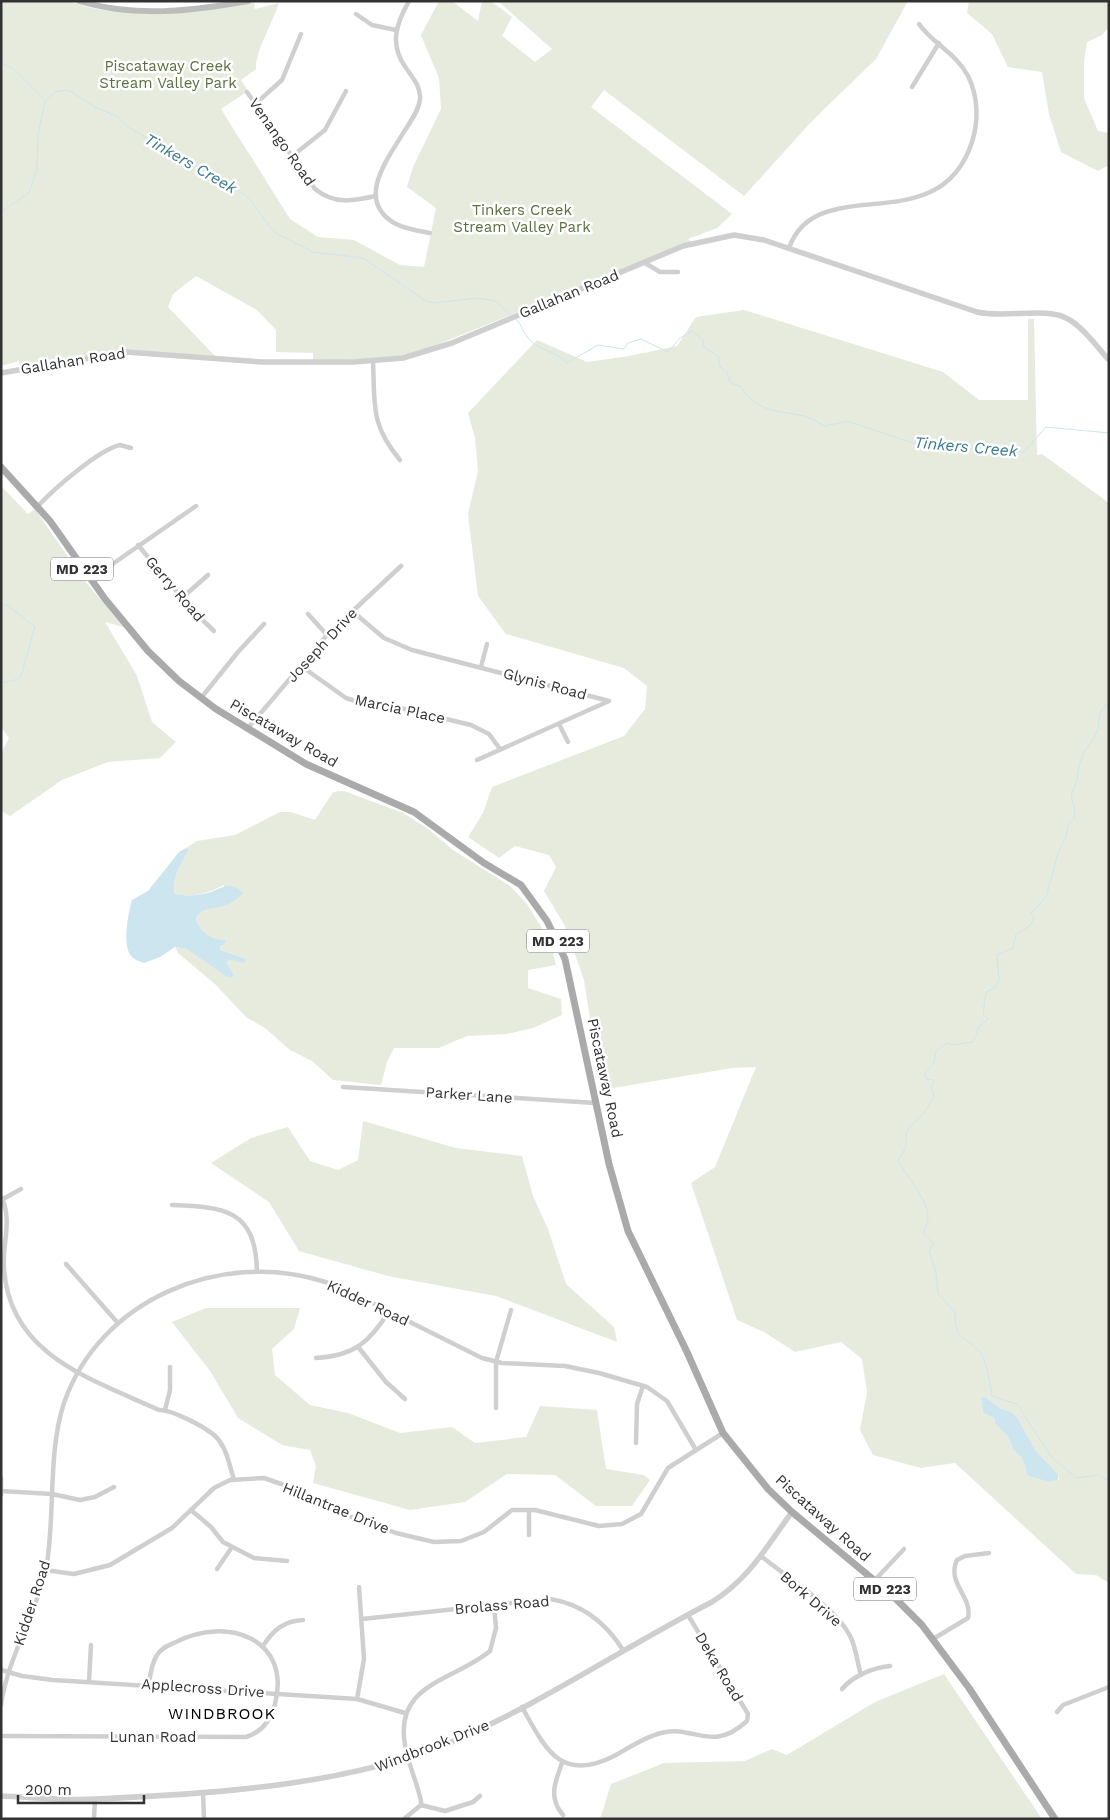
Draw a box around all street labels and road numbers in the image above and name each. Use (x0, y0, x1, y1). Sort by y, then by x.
street label: Venango Road (245, 94, 319, 190)
street label: Gallahan Road (517, 266, 621, 322)
street label: Gallahan Road (19, 344, 127, 378)
street label: Gerry Road (142, 553, 208, 625)
road number: MD 223 (51, 558, 113, 580)
street label: Joseph Drive (283, 604, 361, 686)
street label: Glynis Road (501, 664, 589, 704)
street label: Marcia Place (353, 691, 447, 727)
street label: Piscataway Road (227, 695, 341, 771)
road number: MD 223 (527, 929, 589, 952)
street label: Piscataway Road (584, 1017, 626, 1139)
street label: Parker Lane (425, 1083, 513, 1107)
street label: Kidder Road (324, 1276, 412, 1330)
street label: Piscataway Road (772, 1471, 874, 1565)
street label: Hillantrae Drive (280, 1478, 392, 1538)
street label: Kidder Road (10, 1558, 54, 1648)
street label: Bork Drive (777, 1567, 845, 1631)
road number: MD 223 (854, 1578, 916, 1600)
street label: Brolass Road (454, 1592, 550, 1618)
street label: Deka Road (691, 1629, 747, 1705)
street label: Applecross Drive (141, 1675, 265, 1701)
street label: Windbrook Drive (372, 1716, 492, 1776)
street label: Lunan Road (110, 1728, 196, 1746)

